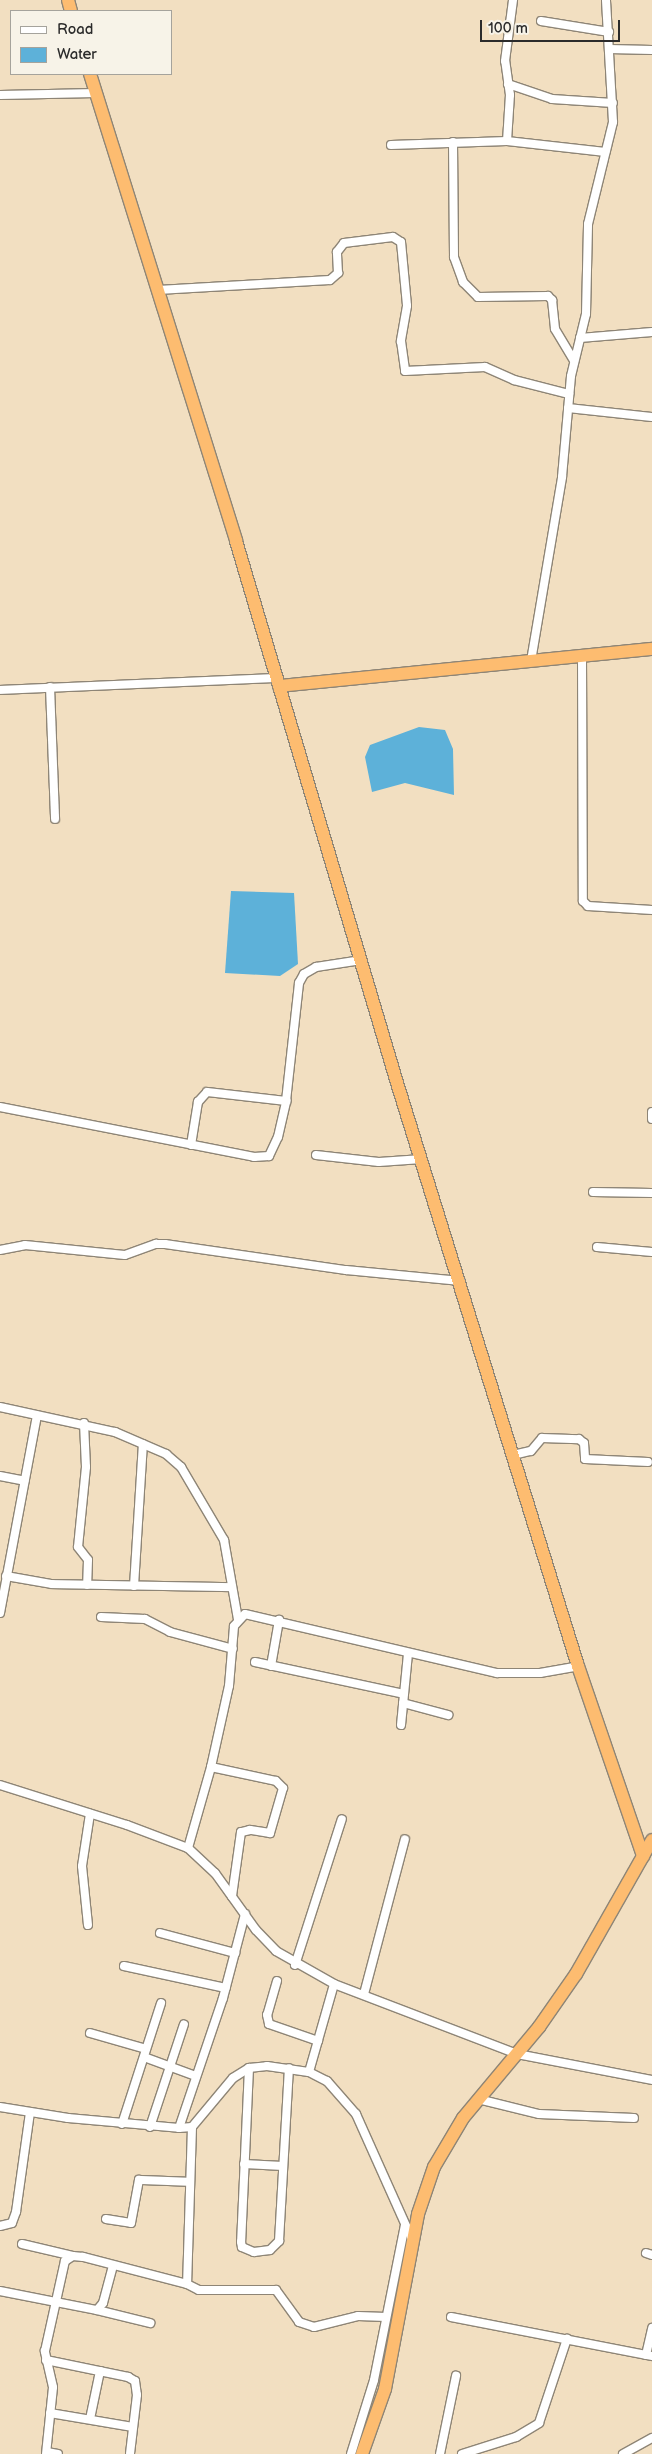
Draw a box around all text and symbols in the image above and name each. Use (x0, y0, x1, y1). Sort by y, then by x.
legend (10, 10, 172, 75)
scale bar (482, 10, 622, 42)
text: 100 m (488, 19, 528, 38)
text: Road (57, 20, 93, 39)
text: Water (57, 45, 97, 64)

